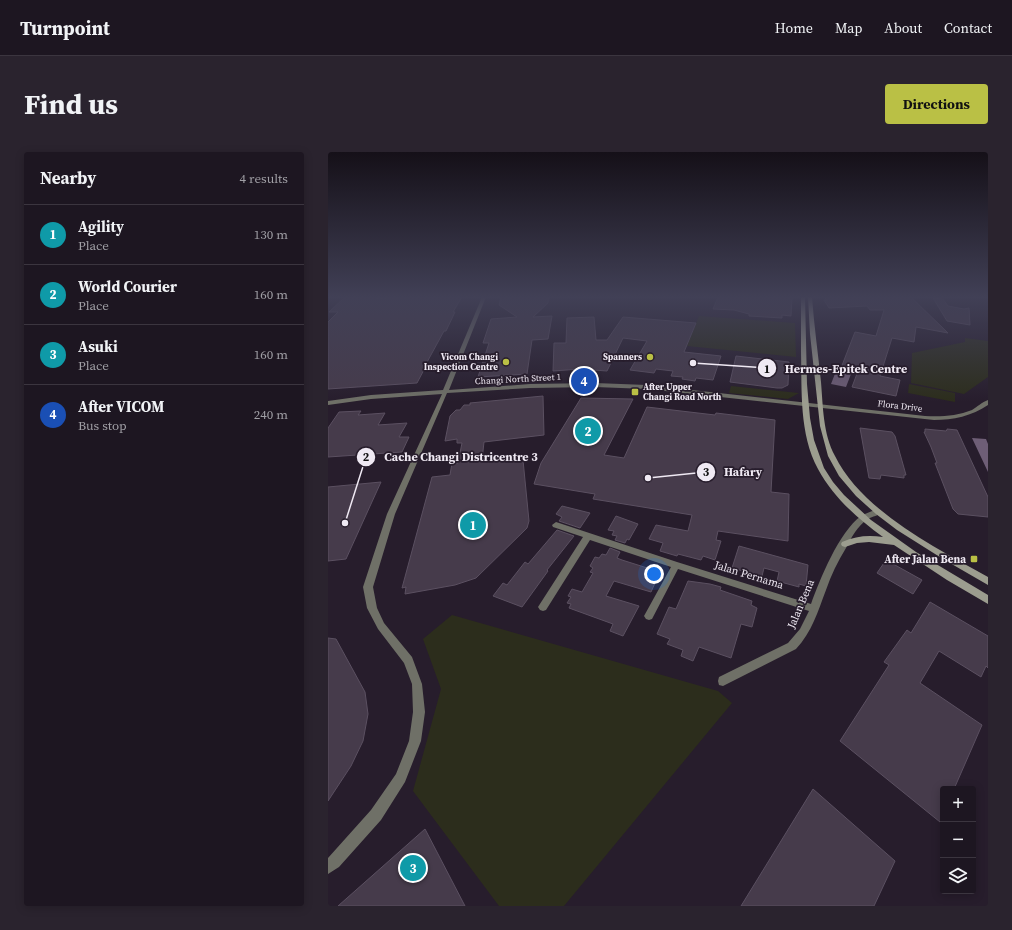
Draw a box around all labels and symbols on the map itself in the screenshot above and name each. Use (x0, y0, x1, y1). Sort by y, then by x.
place label: Vicom Changi Inspection Centre (424, 351, 498, 373)
place label: Spanners (603, 351, 642, 363)
marker: Spanners (645, 352, 655, 362)
callout: Hermes-Epitek Centre (757, 356, 915, 380)
marker: Vicom Changi Inspection Centre (501, 357, 511, 367)
text: 1 (764, 361, 770, 377)
text: Hermes-Epitek Centre (785, 361, 907, 377)
pin: 4 (571, 366, 597, 396)
street label: Changi North Street 1 (475, 371, 561, 387)
place label: After Upper Changi Road North (643, 381, 722, 403)
marker: After Upper Changi Road North (630, 387, 640, 397)
street label: Flora Drive (877, 397, 923, 415)
pin: 2 (575, 416, 601, 446)
callout: Cache Changi Districentre 3 (356, 445, 546, 469)
text: 2 (363, 449, 370, 465)
text: Cache Changi Districentre 3 (384, 449, 538, 465)
callout: Hafary (696, 460, 770, 484)
text: 3 (703, 464, 710, 480)
text: Hafary (724, 464, 763, 480)
pin: 1 (460, 510, 486, 540)
place label: After Jalan Bena (884, 552, 966, 567)
marker: After Jalan Bena (969, 554, 979, 564)
street label: Jalan Pernama (712, 557, 786, 593)
your location (644, 564, 664, 584)
street label: Jalan Bena (784, 577, 818, 632)
pin: 3 (400, 853, 426, 883)

